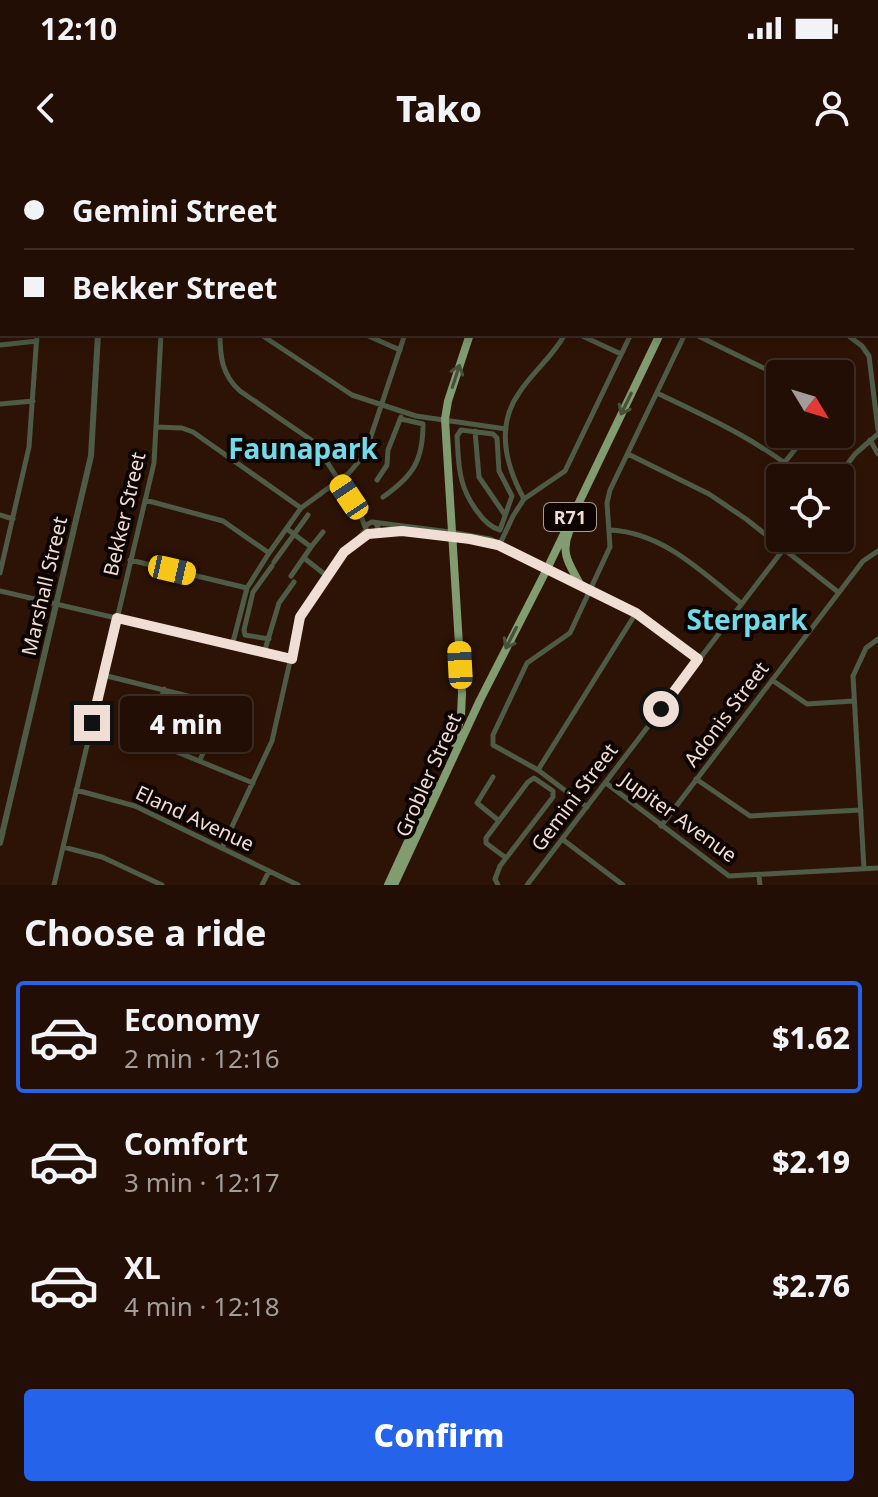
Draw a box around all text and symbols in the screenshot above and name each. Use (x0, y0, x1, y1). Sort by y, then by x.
text: 12:10 (40, 8, 117, 49)
text: Tako (396, 84, 482, 133)
icon: back (24, 86, 68, 130)
icon: person (810, 86, 854, 130)
text: Gemini Street (72, 190, 277, 231)
text: Bekker Street (72, 267, 277, 308)
north arrow (766, 360, 854, 448)
map controls (766, 360, 854, 552)
one-way arrow (450, 364, 465, 389)
one-way arrow (617, 392, 633, 416)
district label: Faunapark (228, 429, 378, 467)
street label: Bekker Street (97, 449, 151, 579)
button: locate (766, 464, 854, 552)
car (326, 470, 372, 524)
road number: R71 (544, 503, 596, 531)
street label: Marshall Street (15, 514, 73, 658)
car (146, 553, 198, 587)
district label: Sterpark (686, 600, 808, 638)
one-way arrow (503, 625, 519, 649)
car (447, 640, 473, 690)
street label: Adonis Street (678, 656, 774, 772)
route start (643, 691, 679, 727)
callout: 4 min (120, 695, 252, 751)
route end (74, 705, 110, 741)
text: 4 min (150, 706, 222, 742)
street label: Grobler Street (389, 709, 467, 841)
street label: Gemini Street (525, 738, 623, 856)
street label: Jupiter Avenue (614, 765, 743, 868)
street label: Eland Avenue (131, 779, 259, 857)
text: Choose a ride (24, 908, 266, 957)
text: Economy (124, 999, 260, 1040)
icon: car (28, 1001, 100, 1073)
text: $1.62 (772, 1017, 850, 1058)
text: 2 min · 12:16 (124, 1040, 280, 1076)
text: Comfort (124, 1123, 248, 1164)
icon: car (28, 1125, 100, 1197)
text: $2.19 (772, 1141, 850, 1182)
text: 3 min · 12:17 (124, 1164, 280, 1200)
text: XL (124, 1247, 161, 1288)
icon: car (28, 1249, 100, 1321)
text: $2.76 (772, 1265, 850, 1306)
text: 4 min · 12:18 (124, 1288, 280, 1324)
button: Confirm (24, 1389, 854, 1481)

